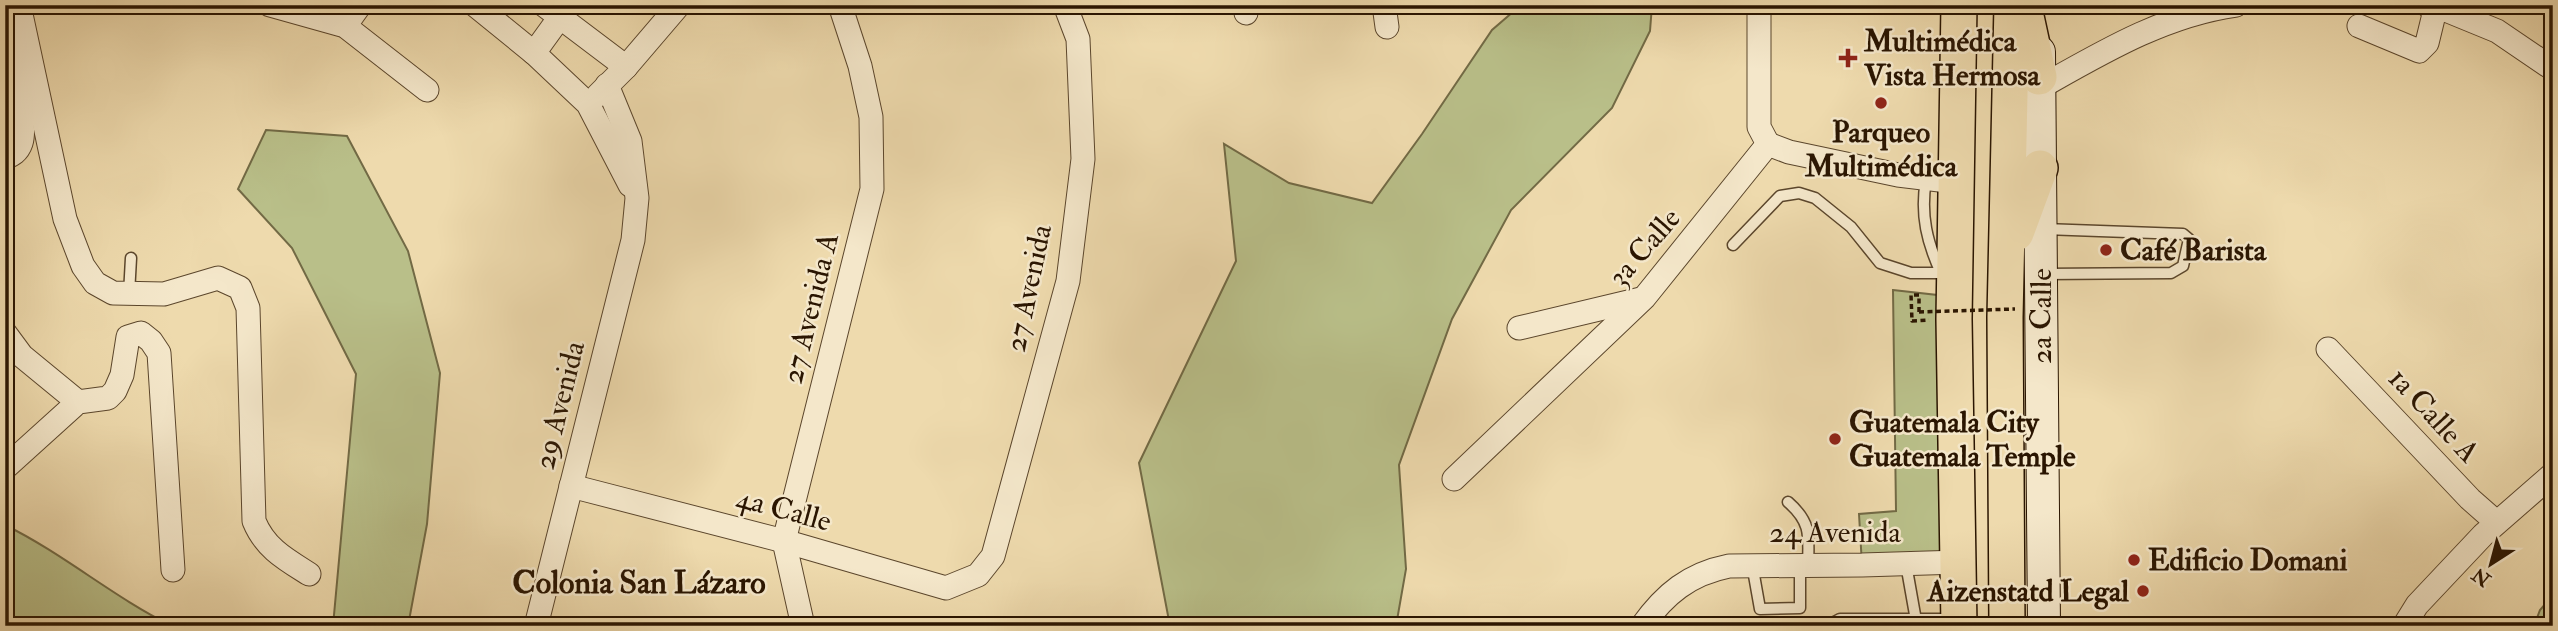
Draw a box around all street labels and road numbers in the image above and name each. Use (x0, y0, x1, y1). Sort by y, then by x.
street label: 3a Calle (1600, 200, 1689, 294)
street label: 27 Avenida (997, 220, 1060, 355)
street label: 27 Avenida A (774, 229, 847, 388)
street label: 2a Calle (2023, 268, 2060, 364)
street label: 29 Avenida (526, 337, 593, 473)
street label: 1a Calle A (2380, 360, 2487, 471)
street label: 4a Calle (732, 479, 835, 540)
street label: 24 Avenida (1769, 514, 1901, 551)

